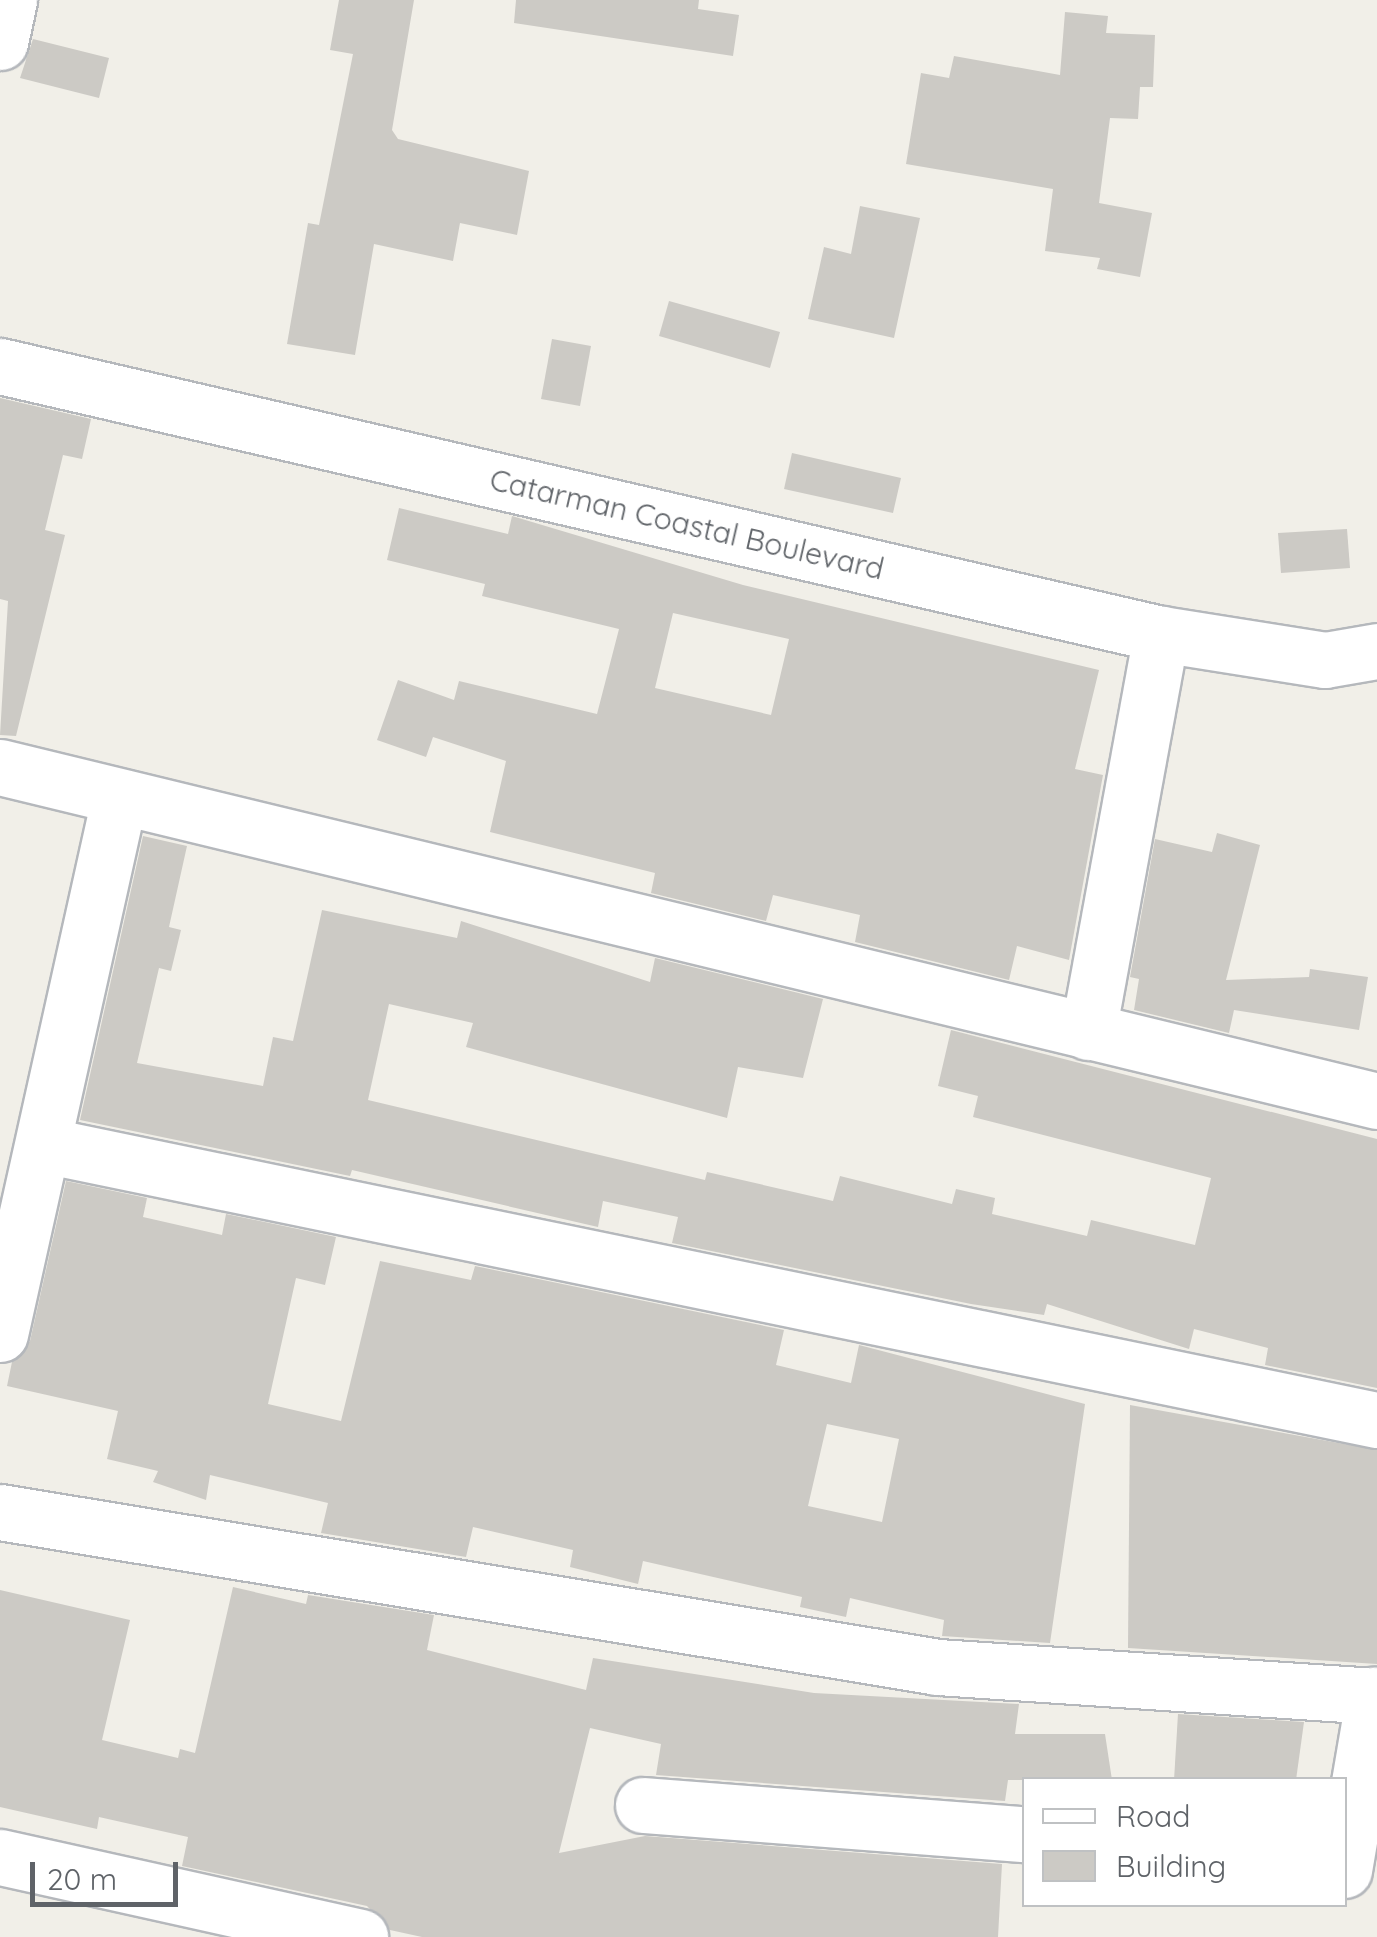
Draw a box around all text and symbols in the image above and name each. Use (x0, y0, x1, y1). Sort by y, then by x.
street label: Catarman Coastal Boulevard (486, 461, 888, 587)
legend (1022, 1777, 1347, 1907)
text: Road (1116, 1797, 1190, 1835)
scale bar (35, 1842, 182, 1904)
text: Building (1116, 1847, 1226, 1885)
text: 20 m (47, 1860, 117, 1898)

